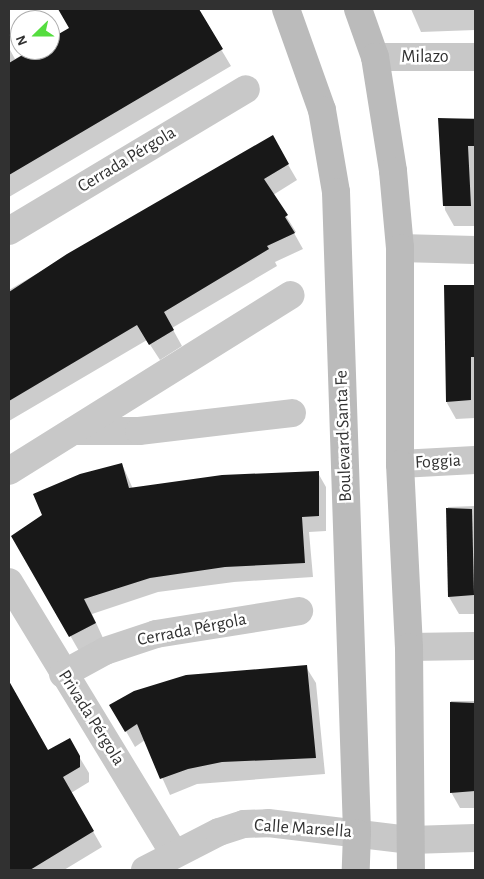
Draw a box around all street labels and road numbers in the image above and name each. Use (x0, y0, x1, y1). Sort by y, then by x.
street label: Milazo (401, 46, 449, 68)
street label: Cerrada Pérgola (74, 122, 180, 198)
street label: Boulevard Santa Fe (331, 370, 357, 502)
street label: Foggia (414, 450, 462, 474)
street label: Cerrada Pérgola (136, 609, 248, 651)
street label: Privada Pérgola (53, 666, 129, 770)
street label: Calle Marsella (253, 815, 353, 843)

